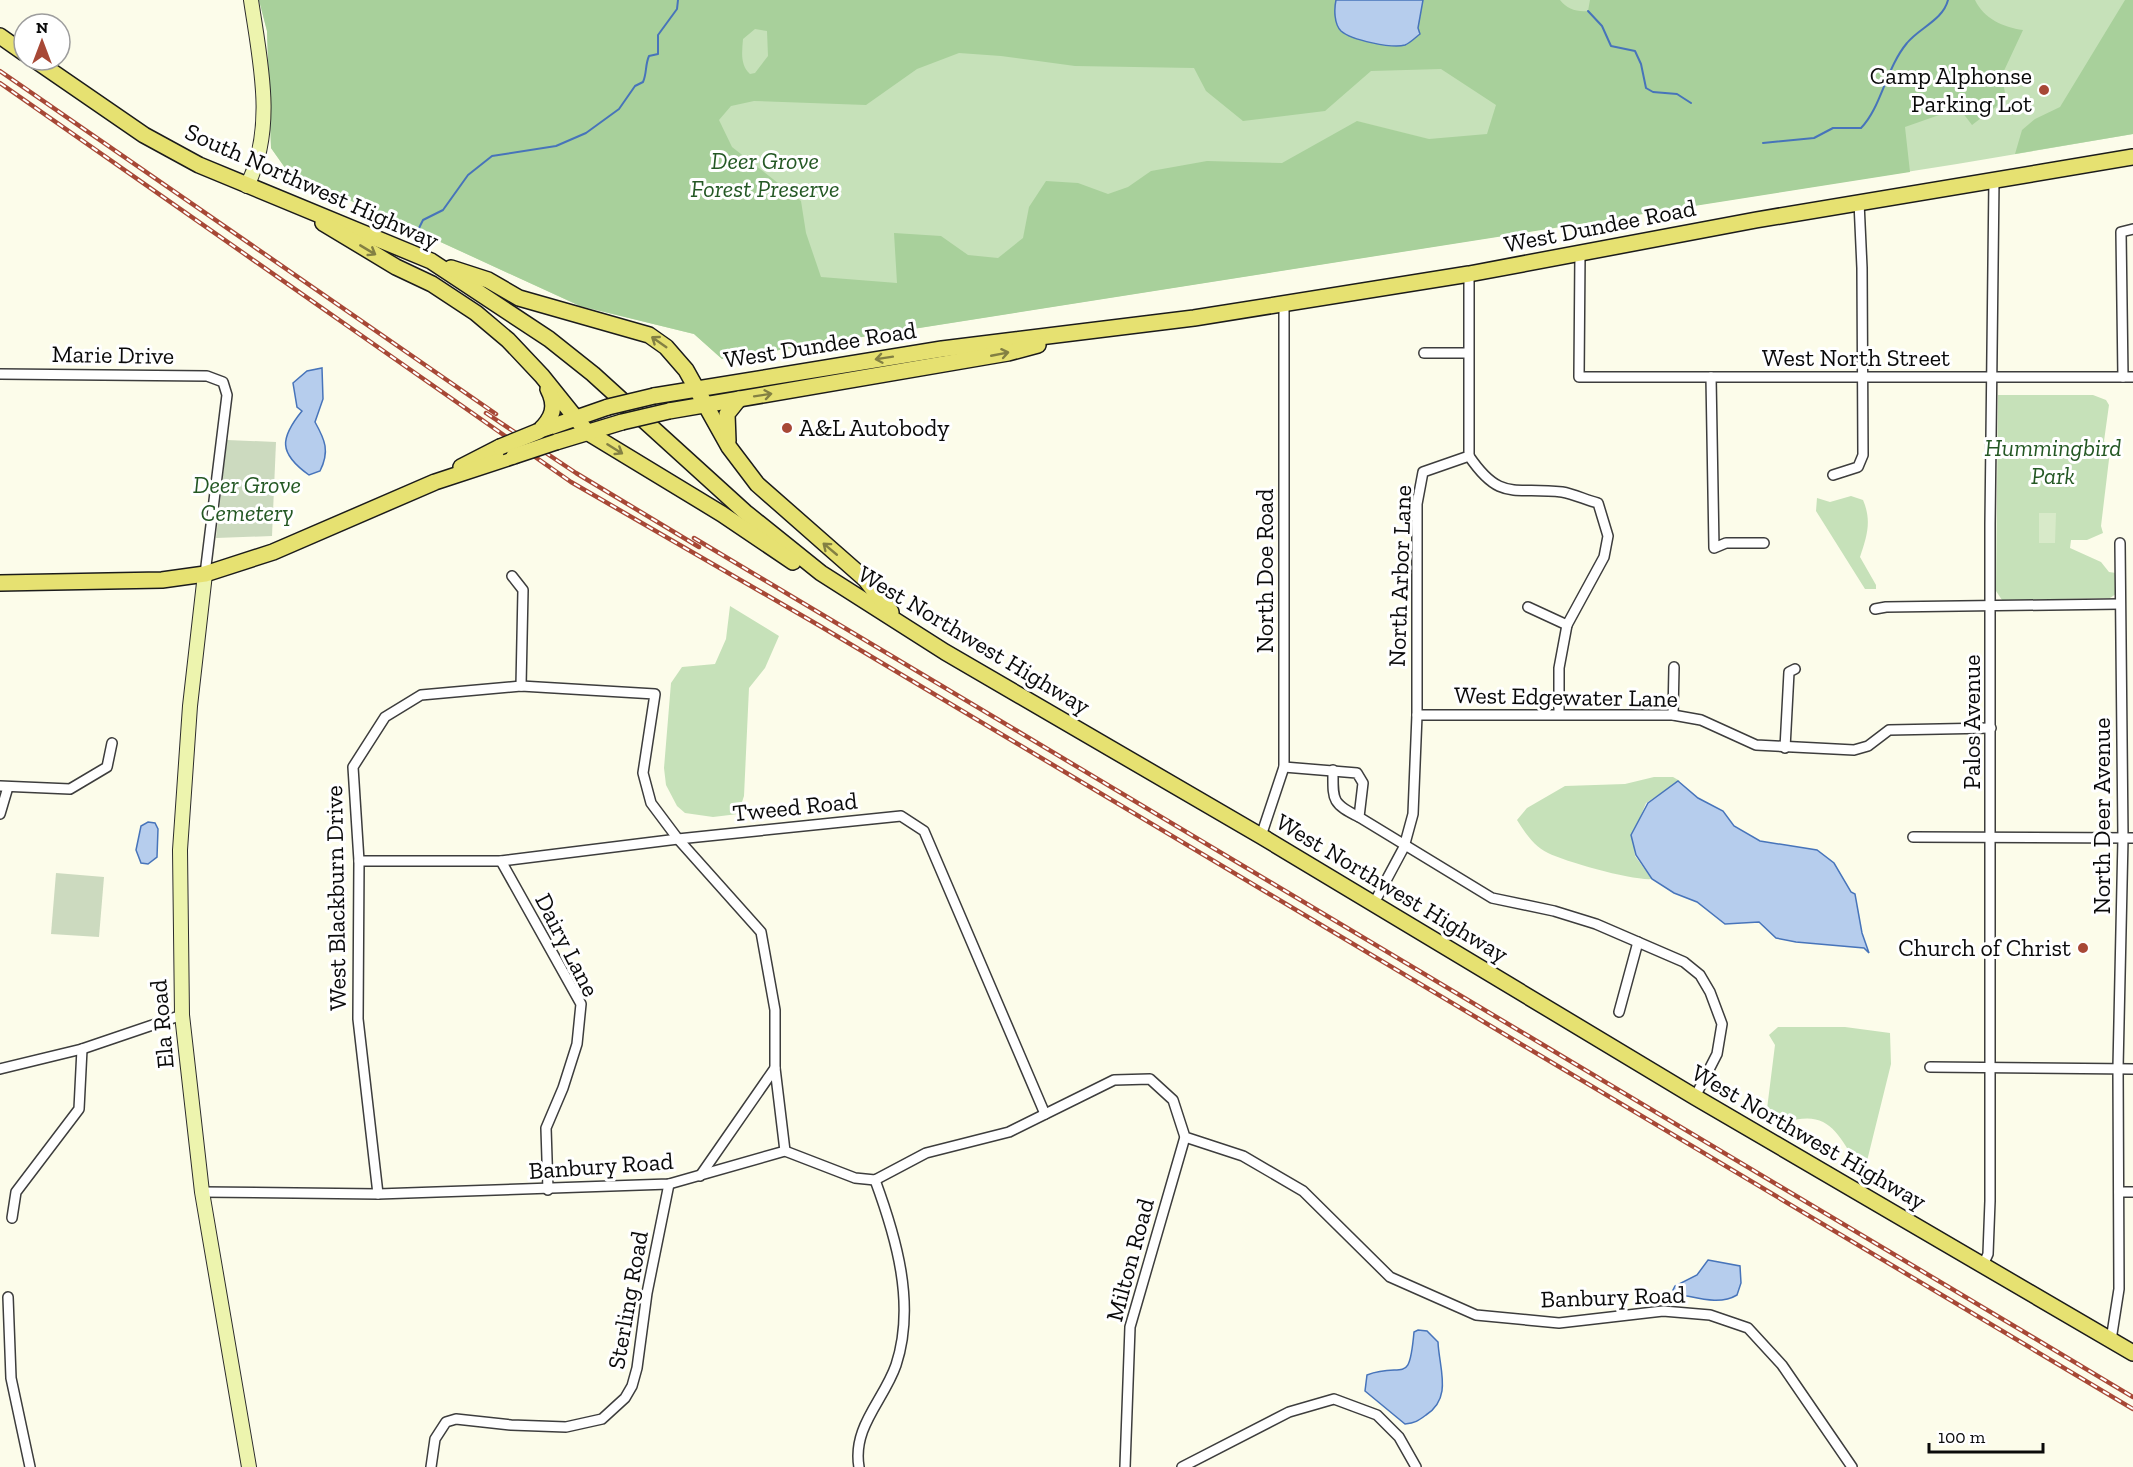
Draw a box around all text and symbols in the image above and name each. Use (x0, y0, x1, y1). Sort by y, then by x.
north arrow (12, 12, 72, 72)
text: N (36, 18, 48, 37)
place label: Camp Alphonse Parking Lot (1870, 61, 2032, 118)
marker: Camp Alphonse Parking Lot (2037, 83, 2051, 97)
street label: South Northwest Highway (181, 116, 444, 255)
park label: Deer Grove Forest Preserve (691, 146, 839, 203)
street label: West Dundee Road (1502, 193, 1698, 258)
one-way arrow (359, 244, 376, 256)
street label: West Dundee Road (722, 315, 918, 374)
one-way arrow (651, 336, 668, 348)
street label: Marie Drive (51, 339, 175, 370)
street label: West North Street (1762, 343, 1950, 372)
one-way arrow (990, 348, 1009, 359)
one-way arrow (875, 352, 894, 363)
one-way arrow (752, 389, 772, 400)
place label: A&L Autobody (799, 413, 950, 442)
marker: A&L Autobody (780, 421, 794, 435)
park label: Hummingbird Park (1984, 433, 2122, 490)
one-way arrow (606, 444, 623, 456)
park label: Deer Grove Cemetery (193, 470, 301, 527)
street label: North Arbor Lane (1382, 485, 1417, 667)
street label: North Doe Road (1250, 489, 1279, 653)
one-way arrow (822, 543, 838, 556)
street label: West Northwest Highway (853, 559, 1096, 721)
street label: Palos Avenue (1957, 654, 1986, 790)
street label: West Edgewater Lane (1454, 680, 1678, 713)
street label: North Deer Avenue (2087, 717, 2116, 915)
street label: West Blackburn Drive (319, 785, 352, 1011)
street label: Tweed Road (731, 786, 859, 827)
street label: West Northwest Highway (1271, 807, 1514, 969)
street label: Dairy Lane (529, 888, 606, 1001)
place label: Church of Christ (1898, 933, 2071, 962)
marker: Church of Christ (2076, 941, 2090, 955)
street label: Ela Road (143, 978, 180, 1070)
street label: West Northwest Highway (1687, 1058, 1932, 1216)
street label: Banbury Road (528, 1146, 674, 1185)
street label: Milton Road (1099, 1195, 1160, 1325)
street label: Sterling Road (601, 1228, 654, 1371)
street label: Banbury Road (1540, 1279, 1686, 1314)
scale bar (1929, 1416, 2043, 1454)
text: 100 m (1938, 1426, 1986, 1448)

